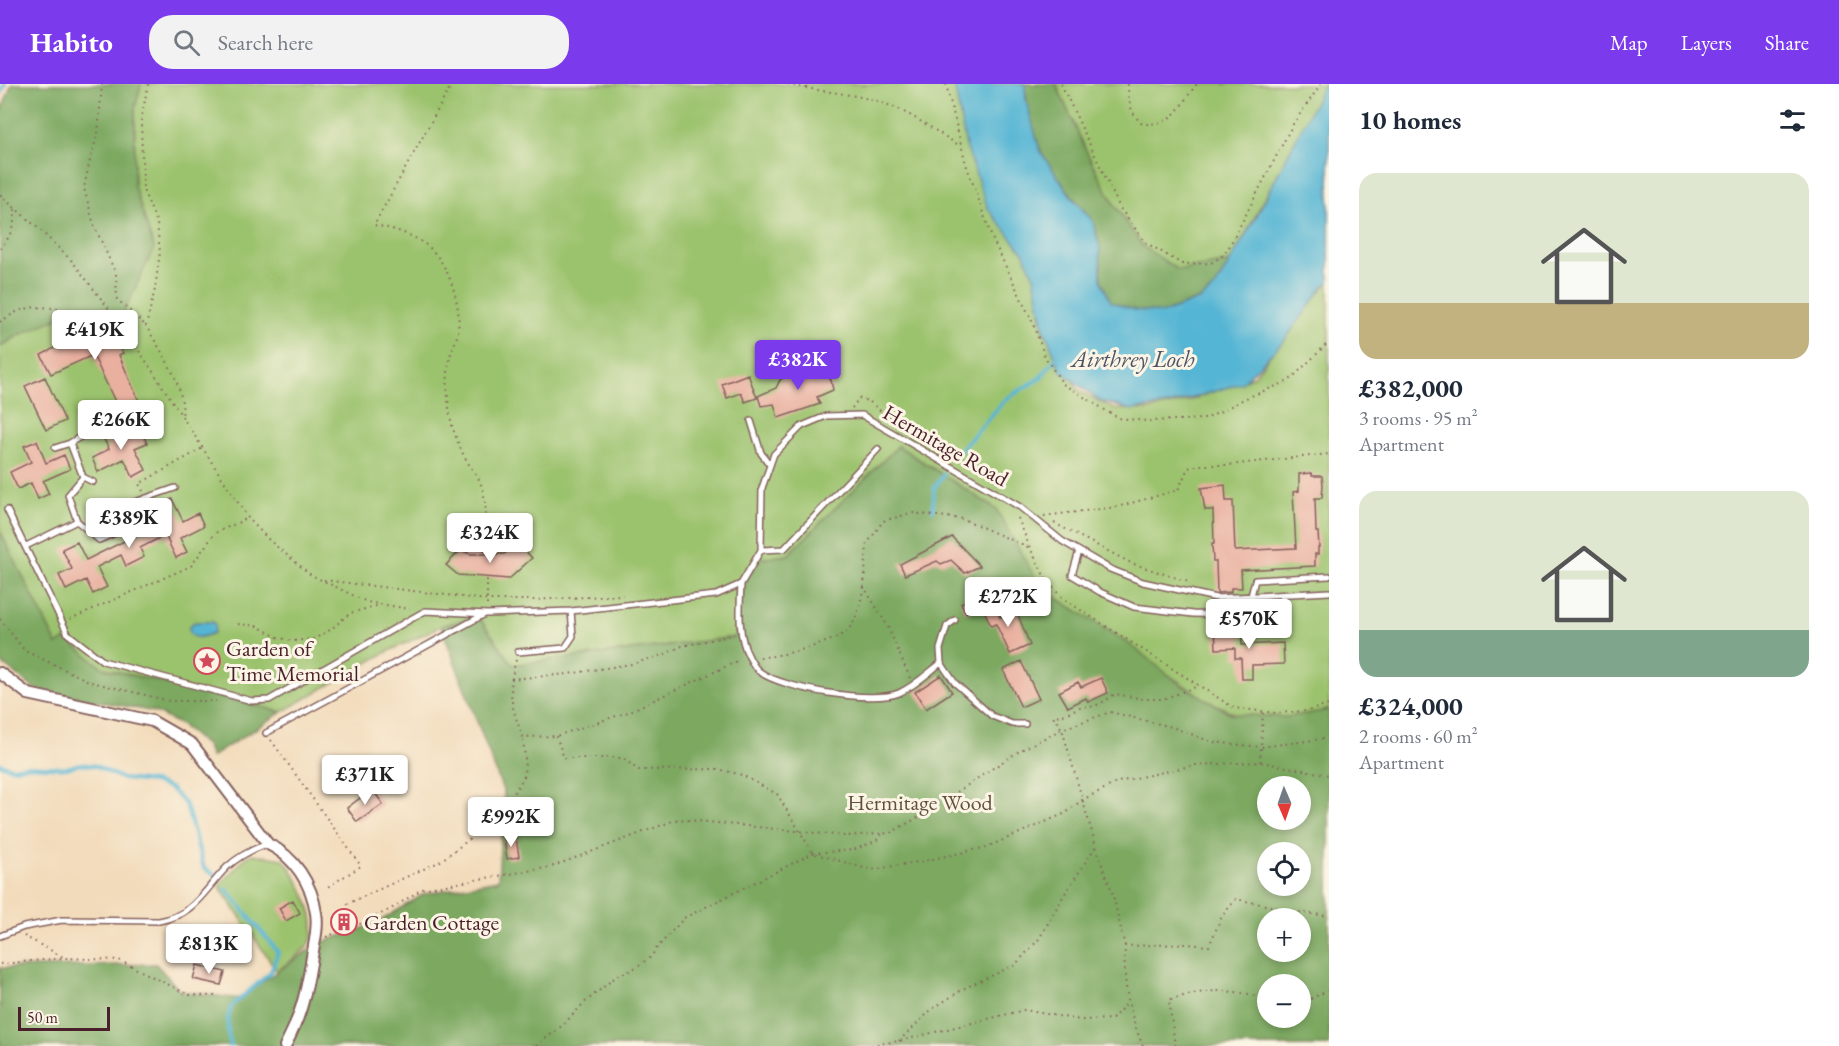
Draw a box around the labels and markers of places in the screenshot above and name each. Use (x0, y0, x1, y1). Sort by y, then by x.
pin: £419K (53, 310, 137, 361)
pin: £382K (756, 340, 840, 391)
pin: £266K (79, 400, 163, 451)
pin: £389K (87, 498, 171, 549)
pin: £324K (448, 513, 532, 564)
pin: £272K (966, 577, 1050, 628)
pin: £570K (1207, 599, 1291, 650)
place label: Garden of Time Memorial (226, 634, 359, 688)
place icon: Garden of Time Memorial (192, 646, 222, 676)
pin: £371K (323, 755, 407, 806)
pin: £992K (469, 797, 553, 848)
building icon: Garden Cottage (329, 907, 359, 937)
place label: Garden Cottage (364, 908, 500, 937)
pin: £813K (167, 924, 251, 975)

